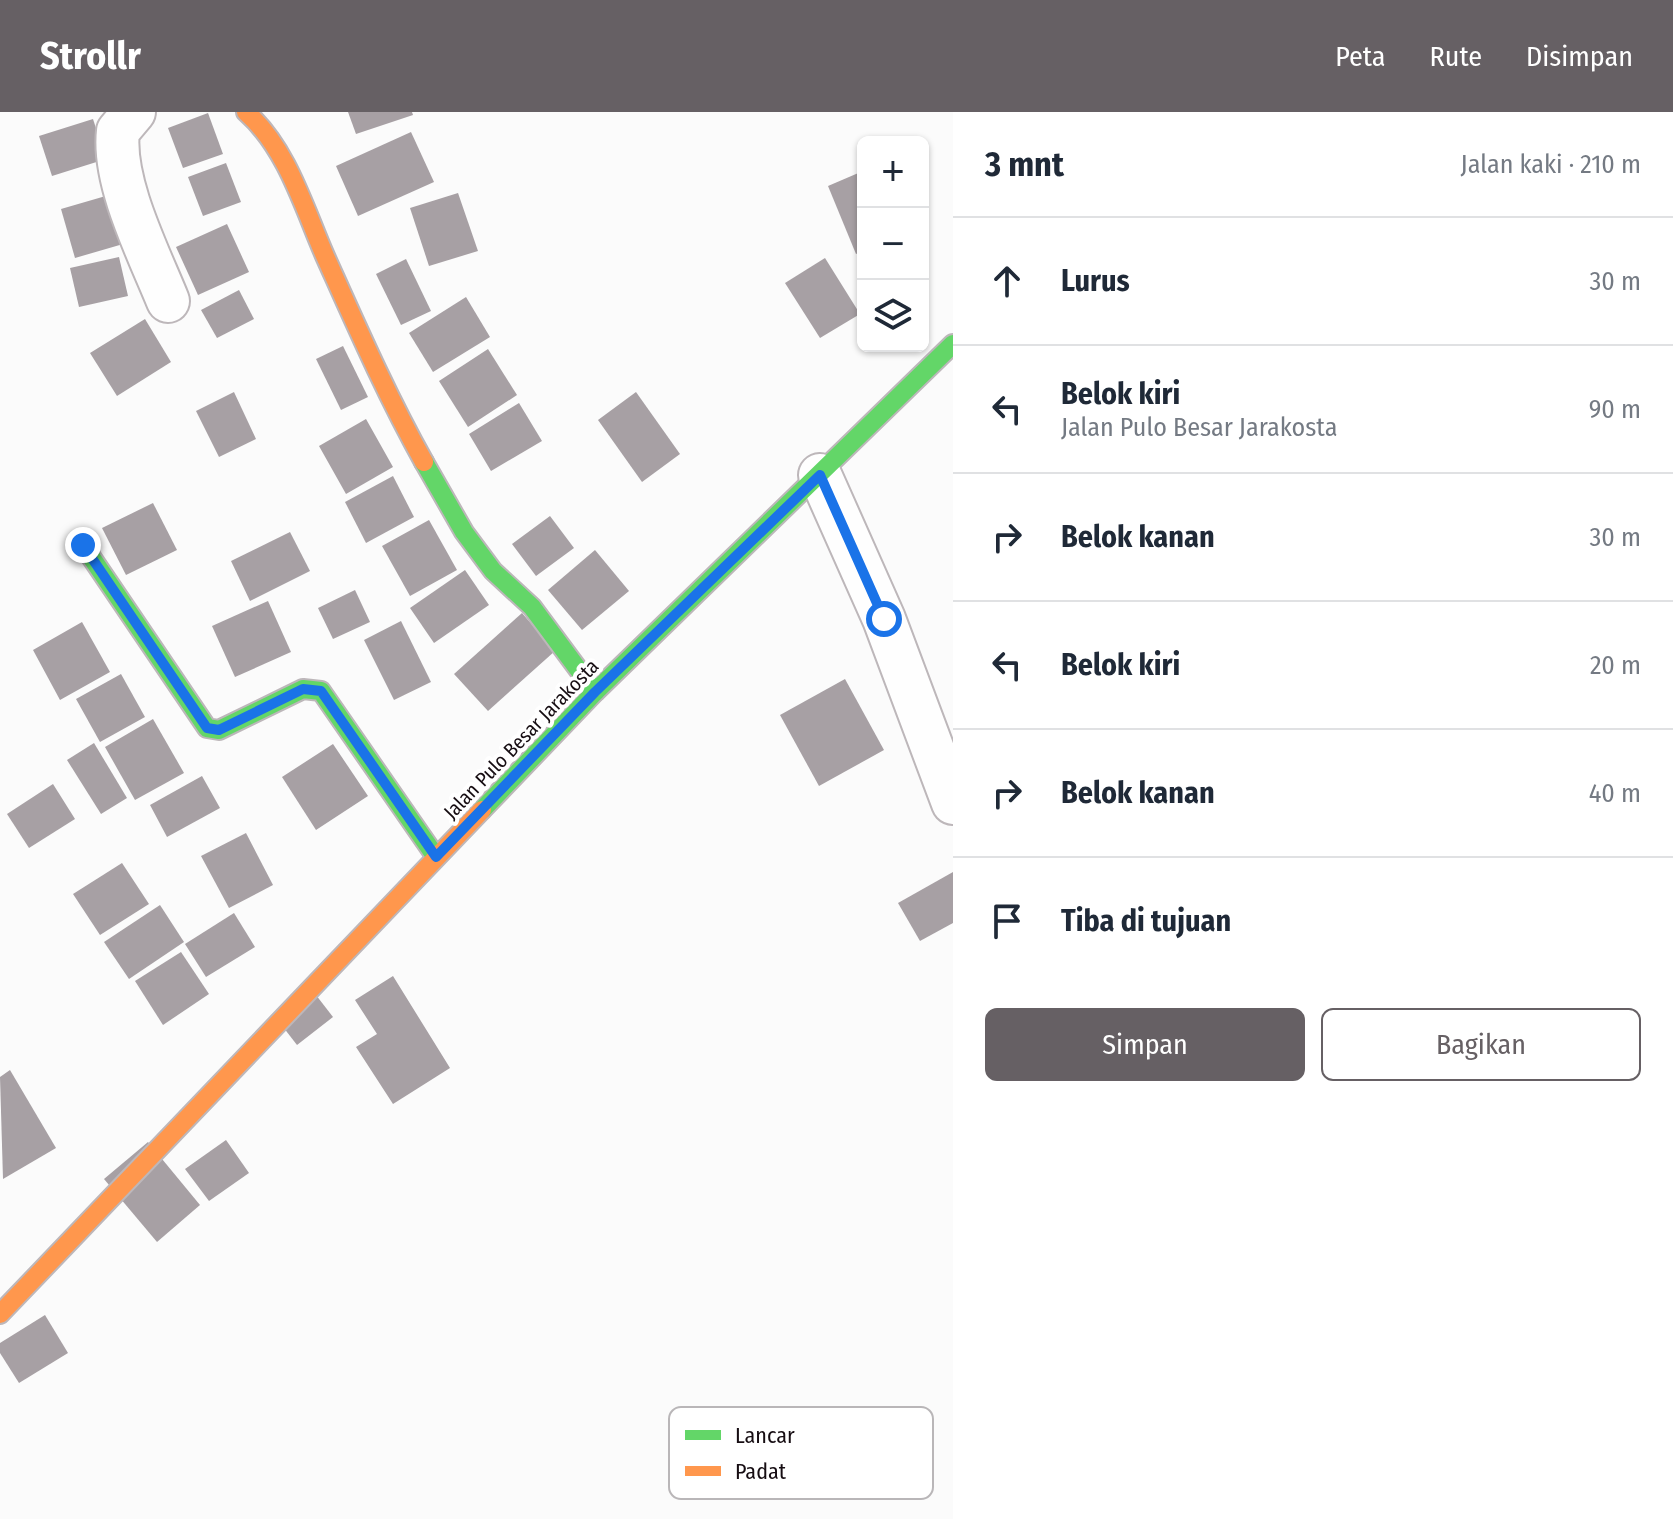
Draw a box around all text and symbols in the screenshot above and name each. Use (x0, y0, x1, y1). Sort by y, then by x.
text: Strollr (40, 33, 141, 79)
text: Peta (1335, 40, 1386, 73)
text: Rute (1430, 40, 1482, 73)
text: Disimpan (1526, 40, 1633, 73)
map controls (857, 136, 929, 352)
button: + (857, 136, 929, 208)
text: 3 mnt (985, 144, 1064, 185)
text: Jalan kaki · 210 m (1461, 149, 1641, 180)
button: − (857, 208, 929, 280)
icon: ahead (985, 259, 1029, 303)
text: Lurus (1061, 263, 1130, 299)
text: 30 m (1590, 266, 1641, 297)
button: layers (857, 280, 929, 352)
text: Belok kiri (1061, 376, 1180, 412)
icon: left (985, 387, 1029, 431)
text: 90 m (1589, 394, 1641, 425)
text: Jalan Pulo Besar Jarakosta (1061, 412, 1337, 443)
icon: right (985, 515, 1029, 559)
text: Belok kanan (1061, 519, 1215, 555)
text: 30 m (1590, 522, 1641, 553)
route end (65, 527, 101, 563)
route start (866, 601, 902, 637)
icon: left (985, 643, 1029, 687)
text: Belok kiri (1061, 647, 1180, 683)
text: 20 m (1590, 650, 1641, 681)
street label: Jalan Pulo Besar Jarakosta (439, 654, 603, 824)
icon: right (985, 771, 1029, 815)
text: Belok kanan (1061, 775, 1215, 811)
text: 40 m (1589, 778, 1641, 809)
icon: arrive (985, 899, 1029, 943)
text: Tiba di tujuan (1061, 903, 1231, 939)
button: Simpan (985, 1008, 1305, 1081)
button: Bagikan (1321, 1008, 1641, 1081)
legend (669, 1407, 933, 1499)
text: Lancar (735, 1422, 795, 1449)
text: Padat (735, 1458, 787, 1485)

